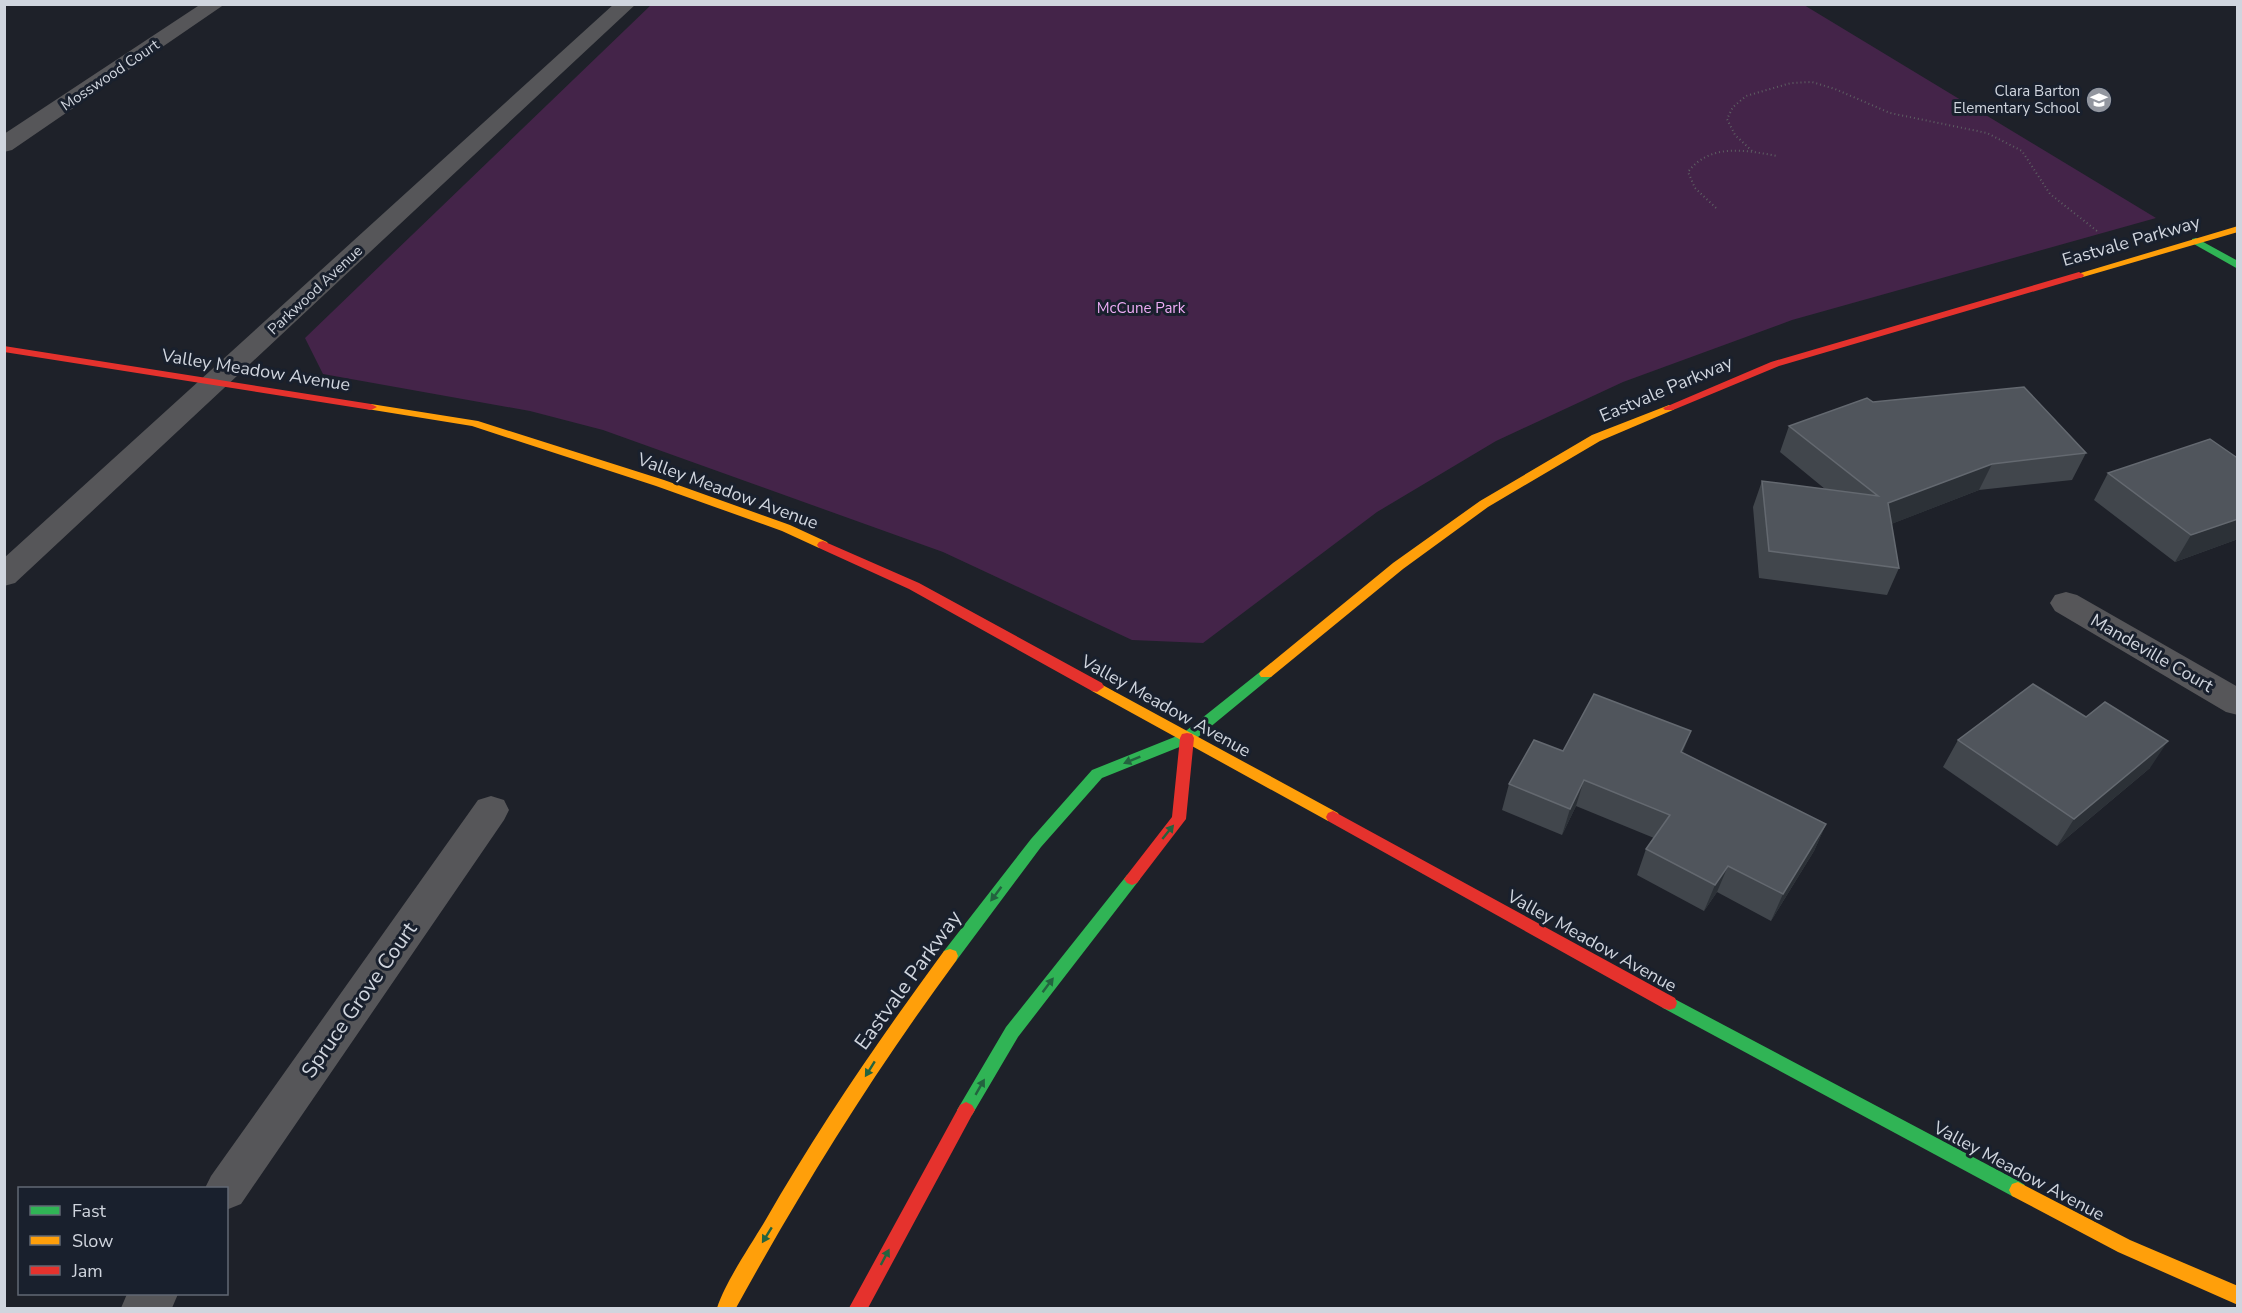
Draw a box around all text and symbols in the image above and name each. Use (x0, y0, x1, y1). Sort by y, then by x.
street label: Mosswood Court (57, 34, 164, 115)
place label: Clara Barton Elementary School (1953, 81, 2081, 118)
school or university icon: Clara Barton Elementary School (2084, 85, 2114, 115)
street label: Eastvale Parkway (2059, 210, 2203, 272)
street label: Parkwood Avenue (263, 241, 367, 339)
park label: McCune Park (1097, 298, 1186, 318)
street label: Valley Meadow Avenue (159, 343, 352, 397)
street label: Eastvale Parkway (1596, 350, 1737, 428)
street label: Valley Meadow Avenue (633, 447, 822, 535)
street label: Mandeville Court (2086, 608, 2218, 698)
street label: Valley Meadow Avenue (1076, 649, 1255, 763)
one-way arrow (1123, 755, 1141, 765)
one-way arrow (1162, 824, 1175, 840)
street label: Valley Meadow Avenue (1502, 884, 1681, 998)
one-way arrow (991, 887, 1003, 902)
street label: Eastvale Parkway (848, 904, 968, 1055)
street label: Spruce Grove Court (295, 916, 424, 1083)
one-way arrow (1042, 978, 1054, 994)
one-way arrow (864, 1061, 875, 1077)
one-way arrow (975, 1078, 985, 1095)
street label: Valley Meadow Avenue (1928, 1115, 2109, 1226)
legend (18, 1187, 228, 1295)
text: Fast (72, 1199, 107, 1223)
one-way arrow (762, 1227, 773, 1243)
text: Slow (72, 1229, 113, 1253)
one-way arrow (880, 1248, 890, 1265)
text: Jam (71, 1259, 103, 1283)

